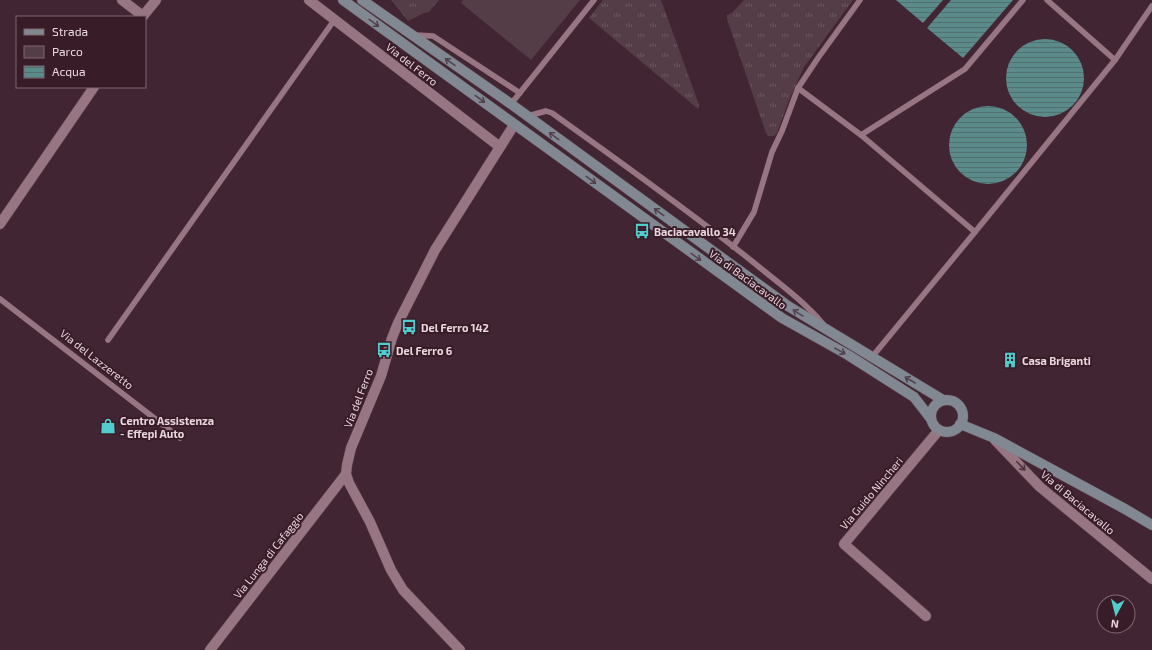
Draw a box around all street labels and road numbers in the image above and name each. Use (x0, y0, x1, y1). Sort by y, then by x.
street label: Via del Ferro (384, 40, 440, 88)
street label: Via di Baciacavallo (707, 247, 789, 311)
street label: Via del Lazzeretto (58, 326, 136, 392)
street label: Via del Ferro (341, 367, 375, 429)
street label: Via Guido Nincheri (837, 454, 905, 532)
street label: Via di Baciacavallo (1038, 467, 1118, 537)
street label: Via Lunga di Cafaggio (230, 509, 306, 601)

